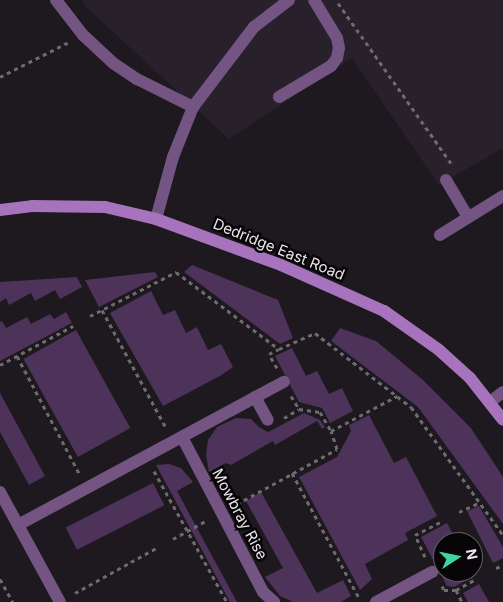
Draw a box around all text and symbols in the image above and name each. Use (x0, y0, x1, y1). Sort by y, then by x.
street label: Dedridge East Road (211, 214, 347, 284)
street label: Mowbray Rise (209, 466, 271, 562)
north arrow (433, 532, 483, 582)
text: N (463, 547, 482, 561)

